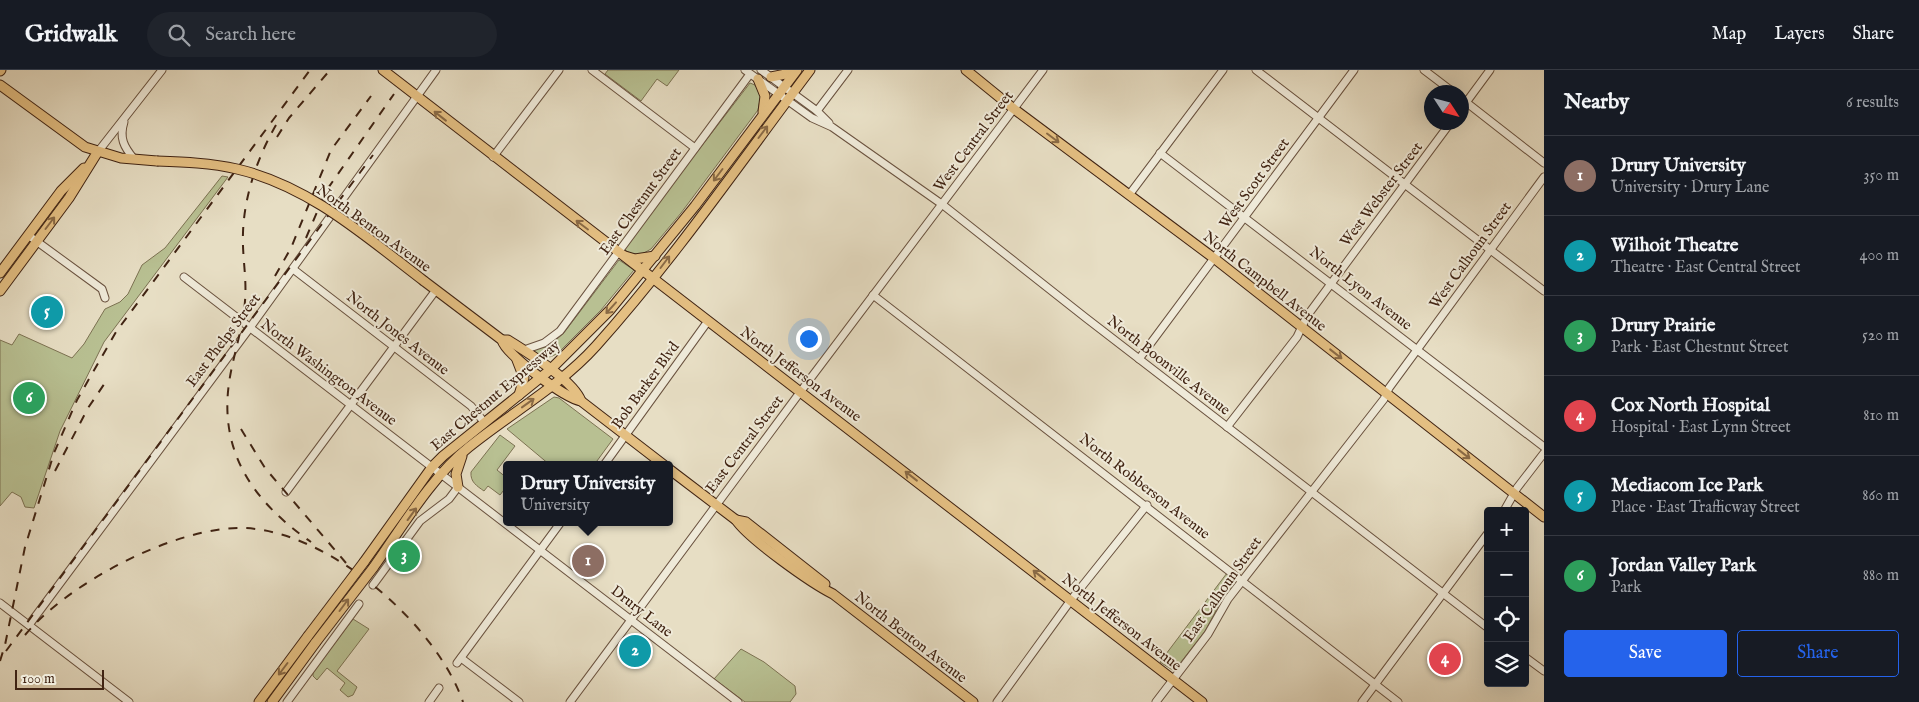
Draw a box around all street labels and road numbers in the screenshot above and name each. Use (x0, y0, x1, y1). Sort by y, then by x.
street label: West Central Street (929, 87, 1018, 196)
street label: West Scott Street (1215, 134, 1294, 232)
street label: West Webster Street (1336, 138, 1427, 250)
street label: East Chestnut Street (595, 144, 686, 259)
street label: North Benton Avenue (312, 180, 435, 277)
street label: West Calhoun Street (1425, 198, 1516, 313)
street label: North Campbell Avenue (1199, 227, 1330, 336)
street label: North Lyon Avenue (1306, 242, 1416, 334)
street label: North Jones Avenue (342, 287, 453, 380)
street label: East Phelps Street (182, 290, 265, 391)
street label: North Boonville Avenue (1103, 311, 1234, 419)
street label: North Washington Avenue (257, 315, 401, 430)
street label: North Jefferson Avenue (736, 323, 865, 426)
street label: East Chestnut Expressway (427, 335, 564, 455)
street label: Bob Barker Blvd (607, 337, 684, 433)
street label: East Central Street (701, 391, 787, 497)
street label: North Robberson Avenue (1075, 429, 1214, 543)
street label: East Calhoun Street (1179, 533, 1266, 646)
street label: North Jefferson Avenue (1058, 570, 1185, 675)
street label: Drury Lane (607, 581, 677, 642)
street label: North Benton Avenue (851, 588, 971, 687)

